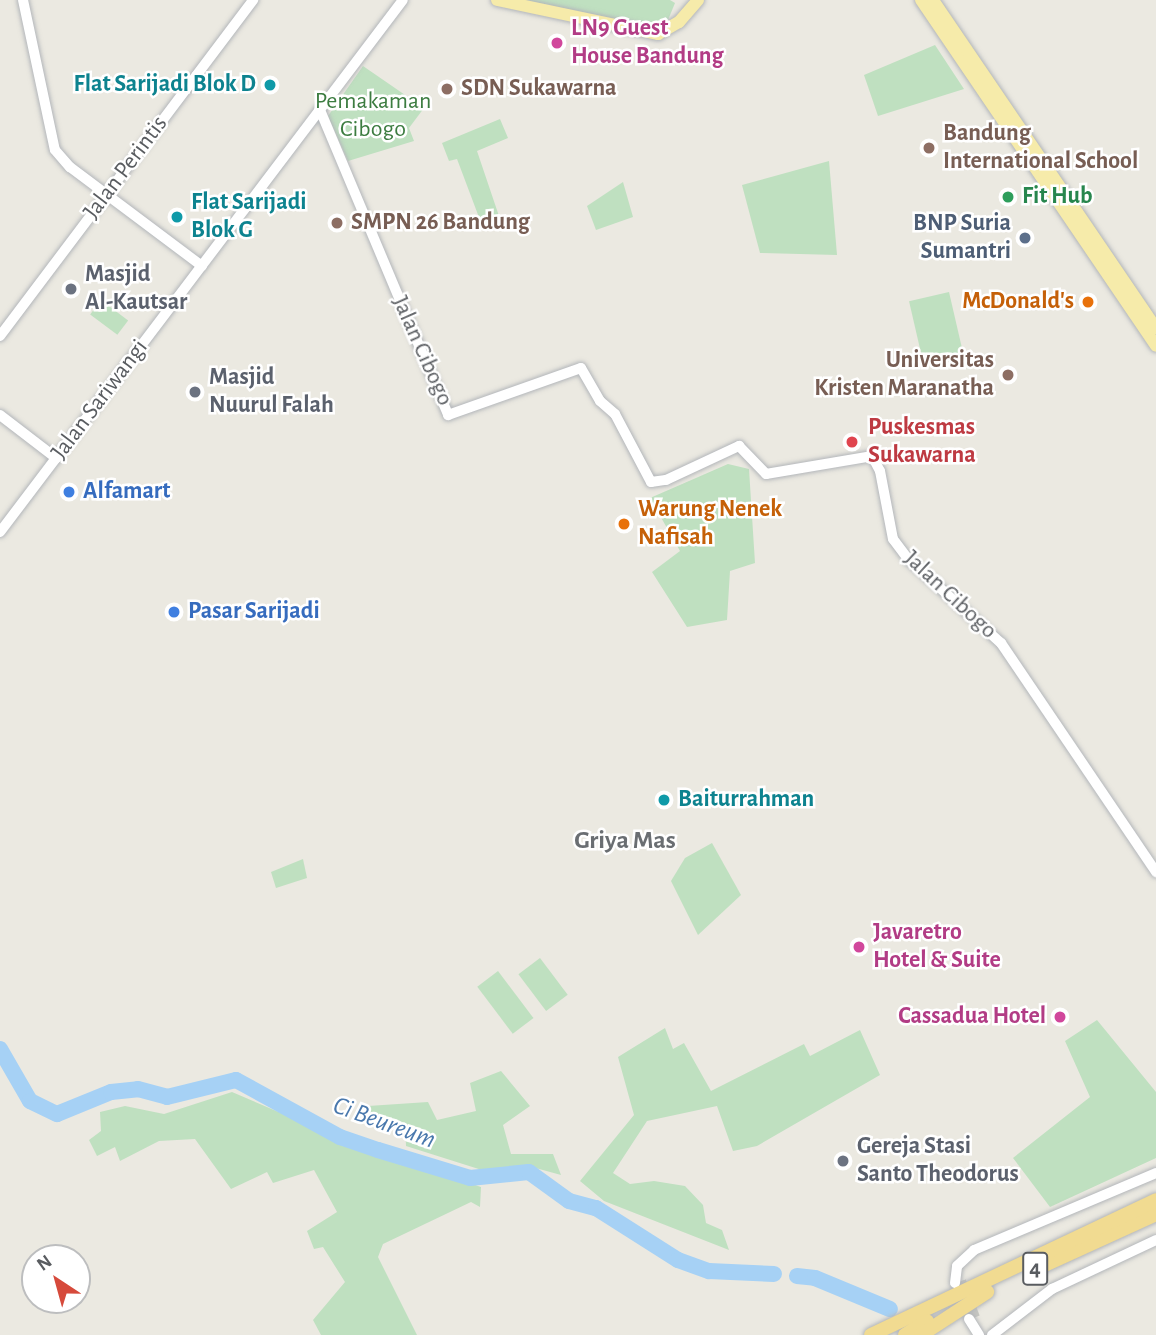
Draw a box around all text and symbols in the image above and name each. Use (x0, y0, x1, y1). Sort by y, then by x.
place label: LN9 Guest House Bandung (571, 15, 723, 71)
marker: LN9 Guest House Bandung (549, 35, 565, 51)
place label: Flat Sarijadi Blok D (73, 71, 256, 99)
place label: SDN Sukawarna (461, 75, 617, 103)
marker: Flat Sarijadi Blok D (262, 77, 278, 93)
marker: SDN Sukawarna (439, 81, 455, 97)
park label: Pemakaman Cibogo (315, 88, 431, 144)
street label: Jalan Perintis (78, 111, 174, 225)
place label: Bandung International School (943, 120, 1138, 176)
marker: Bandung International School (921, 140, 937, 156)
place label: Fit Hub (1022, 183, 1092, 211)
place label: Flat Sarijadi Blok G (191, 189, 307, 245)
marker: Fit Hub (1000, 189, 1016, 205)
marker: Flat Sarijadi Blok G (169, 209, 185, 225)
place label: SMPN 26 Bandung (351, 209, 530, 237)
place label: BNP Suria Sumantri (913, 210, 1011, 266)
marker: SMPN 26 Bandung (329, 215, 345, 231)
marker: BNP Suria Sumantri (1017, 230, 1033, 246)
place label: Masjid Al-Kautsar (85, 261, 187, 317)
marker: Masjid Al-Kautsar (63, 281, 79, 297)
place label: McDonald's (962, 288, 1074, 316)
street label: Jalan Cibogo (385, 292, 459, 410)
marker: McDonald's (1080, 294, 1096, 310)
street label: Jalan Sariwangi (45, 334, 155, 466)
place label: Universitas Kristen Maranatha (814, 347, 994, 403)
place label: Masjid Nuurul Falah (209, 364, 334, 420)
marker: Universitas Kristen Maranatha (1000, 367, 1016, 383)
marker: Masjid Nuurul Falah (187, 384, 203, 400)
place label: Puskesmas Sukawarna (868, 414, 976, 470)
marker: Puskesmas Sukawarna (842, 432, 862, 452)
place label: Alfamart (83, 478, 170, 506)
marker: Alfamart (61, 484, 77, 500)
place label: Warung Nenek Nafisah (638, 496, 782, 552)
marker: Warung Nenek Nafisah (616, 516, 632, 532)
street label: Jalan Cibogo (897, 545, 1003, 645)
place label: Pasar Sarijadi (188, 598, 320, 626)
marker: Pasar Sarijadi (166, 604, 182, 620)
place label: Baiturrahman (678, 786, 814, 814)
marker: Baiturrahman (656, 792, 672, 808)
district label: Griya Mas (574, 825, 676, 857)
place label: Javaretro Hotel & Suite (873, 919, 1001, 975)
marker: Javaretro Hotel & Suite (851, 939, 867, 955)
place label: Cassadua Hotel (898, 1003, 1046, 1031)
marker: Cassadua Hotel (1052, 1009, 1068, 1025)
water label: Ci Beureum (329, 1090, 439, 1156)
place label: Gereja Stasi Santo Theodorus (857, 1133, 1019, 1189)
marker: Gereja Stasi Santo Theodorus (835, 1153, 851, 1169)
north arrow (21, 1244, 91, 1314)
road number: 4 (1021, 1250, 1049, 1288)
text: N (34, 1252, 55, 1275)

